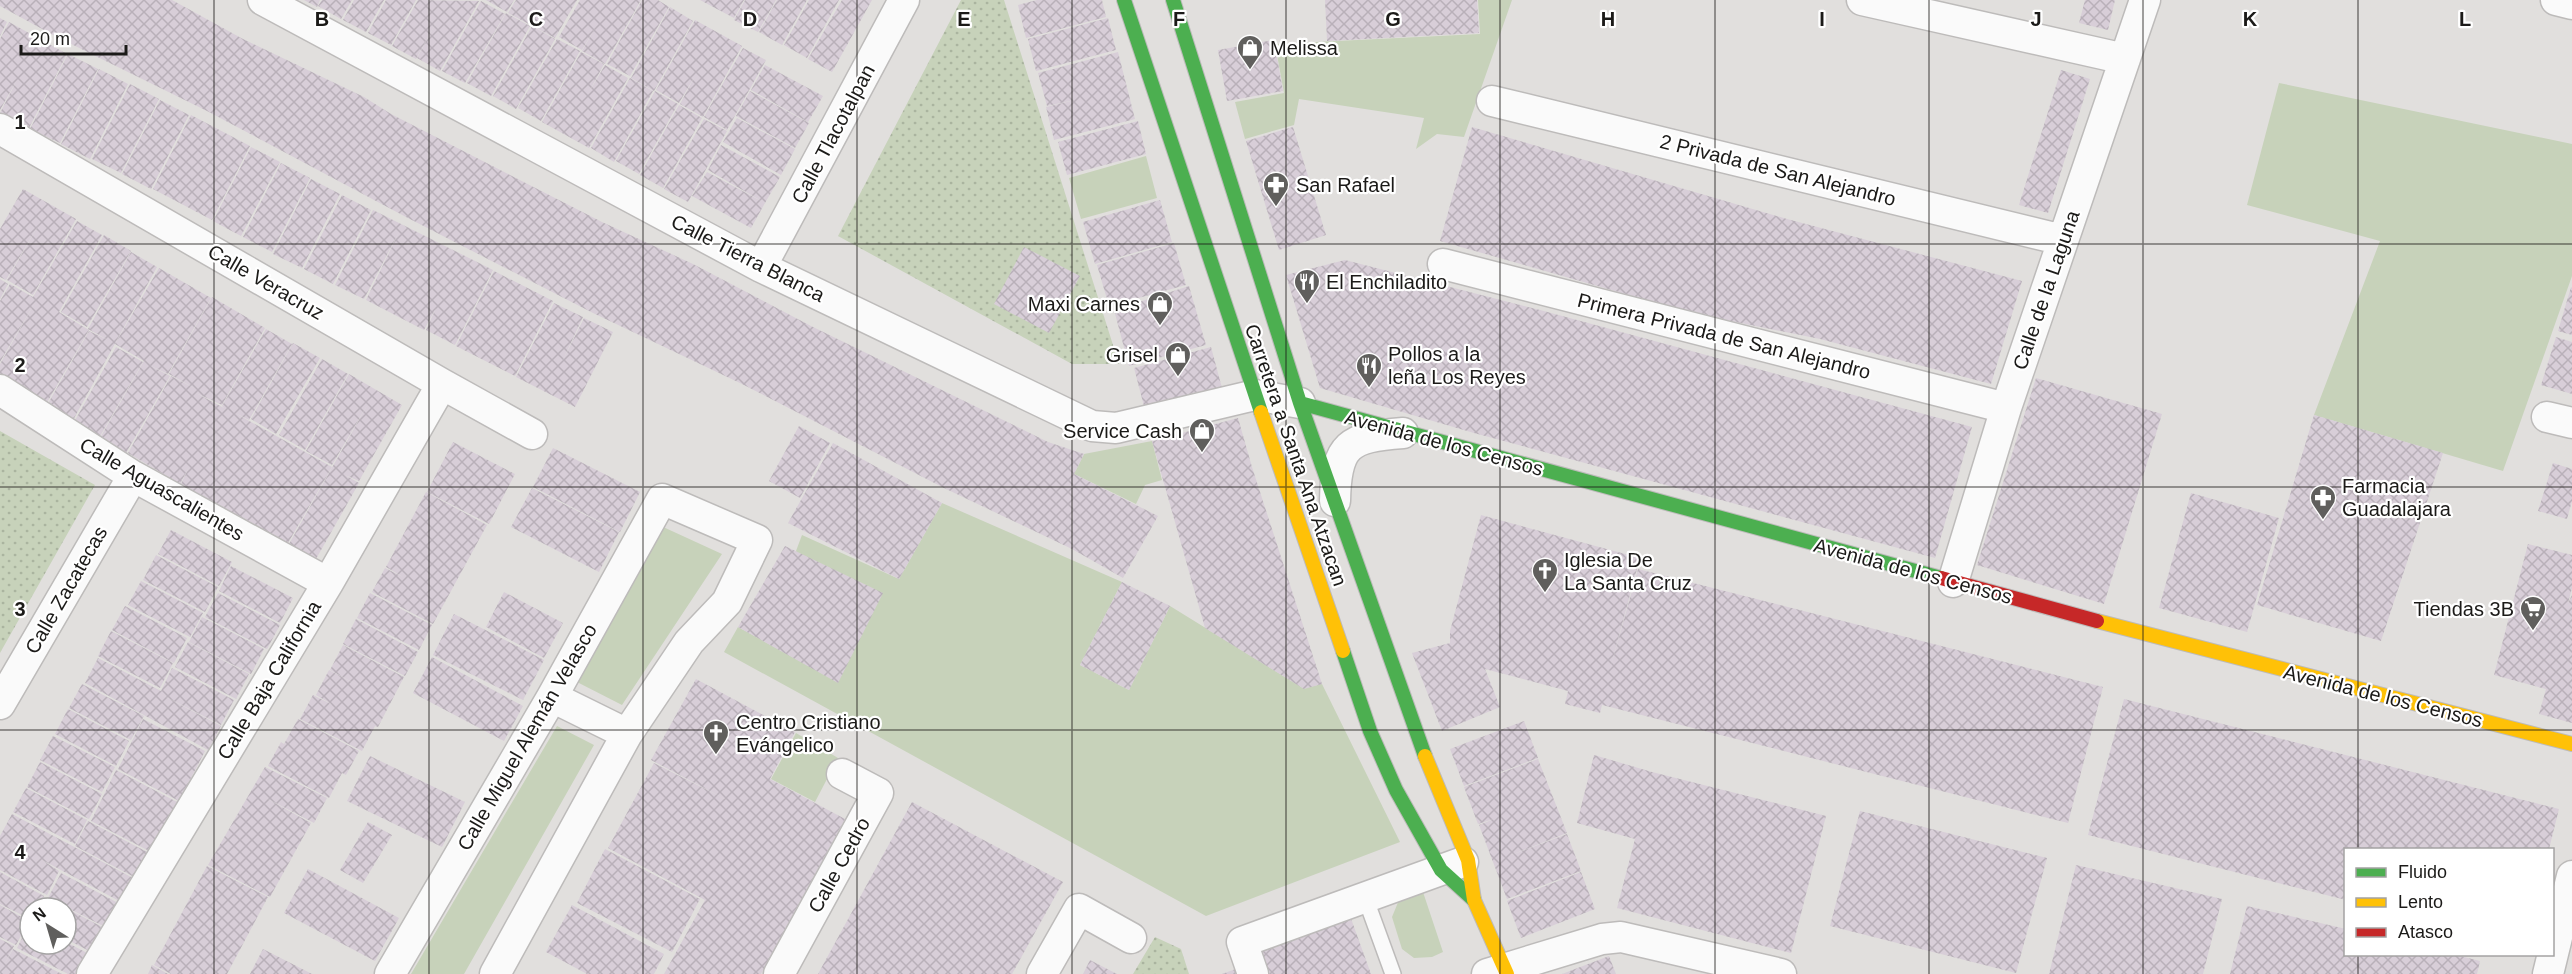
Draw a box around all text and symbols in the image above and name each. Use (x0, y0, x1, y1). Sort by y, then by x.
text: B (315, 8, 329, 30)
text: C (529, 8, 543, 30)
text: D (743, 8, 757, 30)
text: E (957, 8, 971, 30)
text: F (1173, 8, 1185, 30)
text: G (1385, 8, 1401, 30)
text: H (1601, 8, 1615, 30)
text: I (1819, 8, 1825, 30)
text: J (2030, 8, 2042, 30)
text: K (2243, 8, 2258, 30)
text: L (2459, 8, 2471, 30)
scale bar (21, 18, 126, 56)
text: 20 m (30, 29, 70, 49)
shop icon: Melissa (1235, 33, 1265, 71)
place label: Melissa (1270, 37, 1339, 59)
street label: Calle Tlacotalpan (787, 61, 879, 207)
text: 1 (14, 111, 26, 133)
street label: 2 Privada de San Alejandro (1658, 130, 1898, 210)
pharmacy icon: San Rafael (1261, 170, 1291, 208)
place label: San Rafael (1296, 174, 1395, 196)
street label: Calle de la Laguna (2008, 207, 2084, 372)
street label: Calle Tierra Blanca (668, 210, 829, 307)
street label: Calle Veracruz (204, 240, 328, 324)
restaurant icon: El Enchiladito (1292, 267, 1322, 305)
place label: El Enchiladito (1326, 271, 1447, 293)
shop icon: Maxi Carnes (1145, 289, 1175, 327)
street label: Primera Privada de San Alejandro (1575, 289, 1873, 383)
place label: Maxi Carnes (1028, 293, 1140, 315)
street label: Carretera a Santa Ana Atzacan (1241, 321, 1351, 589)
shop icon: Grisel (1163, 340, 1193, 378)
place label: Pollos a la leña Los Reyes (1388, 343, 1526, 388)
place label: Grisel (1106, 344, 1158, 366)
restaurant icon: Pollos a la leña Los Reyes (1354, 351, 1384, 389)
text: 2 (14, 354, 26, 376)
street label: Avenida de los Censos (1343, 406, 1545, 480)
shop icon: Service Cash (1187, 416, 1217, 454)
place label: Service Cash (1063, 420, 1182, 442)
street label: Calle Aguascalientes (76, 433, 248, 545)
place label: Farmacia Guadalajara (2342, 475, 2452, 520)
pharmacy icon: Farmacia Guadalajara (2308, 483, 2338, 521)
street label: Calle Zacatecas (21, 522, 111, 658)
street label: Avenida de los Censos (1812, 534, 2014, 608)
place label: Iglesia De La Santa Cruz (1564, 549, 1692, 594)
church icon: Iglesia De La Santa Cruz (1530, 556, 1560, 594)
supermarket icon: Tiendas 3B (2518, 594, 2548, 632)
street label: Calle Baja California (213, 596, 326, 763)
text: 3 (14, 598, 26, 620)
place label: Tiendas 3B (2414, 598, 2514, 620)
street label: Calle Miguel Alemán Velasco (453, 620, 601, 854)
street label: Avenida de los Censos (2281, 661, 2485, 731)
place label: Centro Cristiano Evángelico (736, 711, 881, 756)
church icon: Centro Cristiano Evángelico (701, 718, 731, 756)
street label: Calle Cedro (804, 813, 874, 917)
text: 4 (14, 841, 26, 863)
legend (2344, 848, 2554, 956)
text: Fluido (2398, 862, 2447, 882)
text: Lento (2398, 892, 2443, 912)
north arrow (18, 896, 78, 956)
text: N (30, 904, 49, 925)
text: Atasco (2398, 922, 2453, 942)

